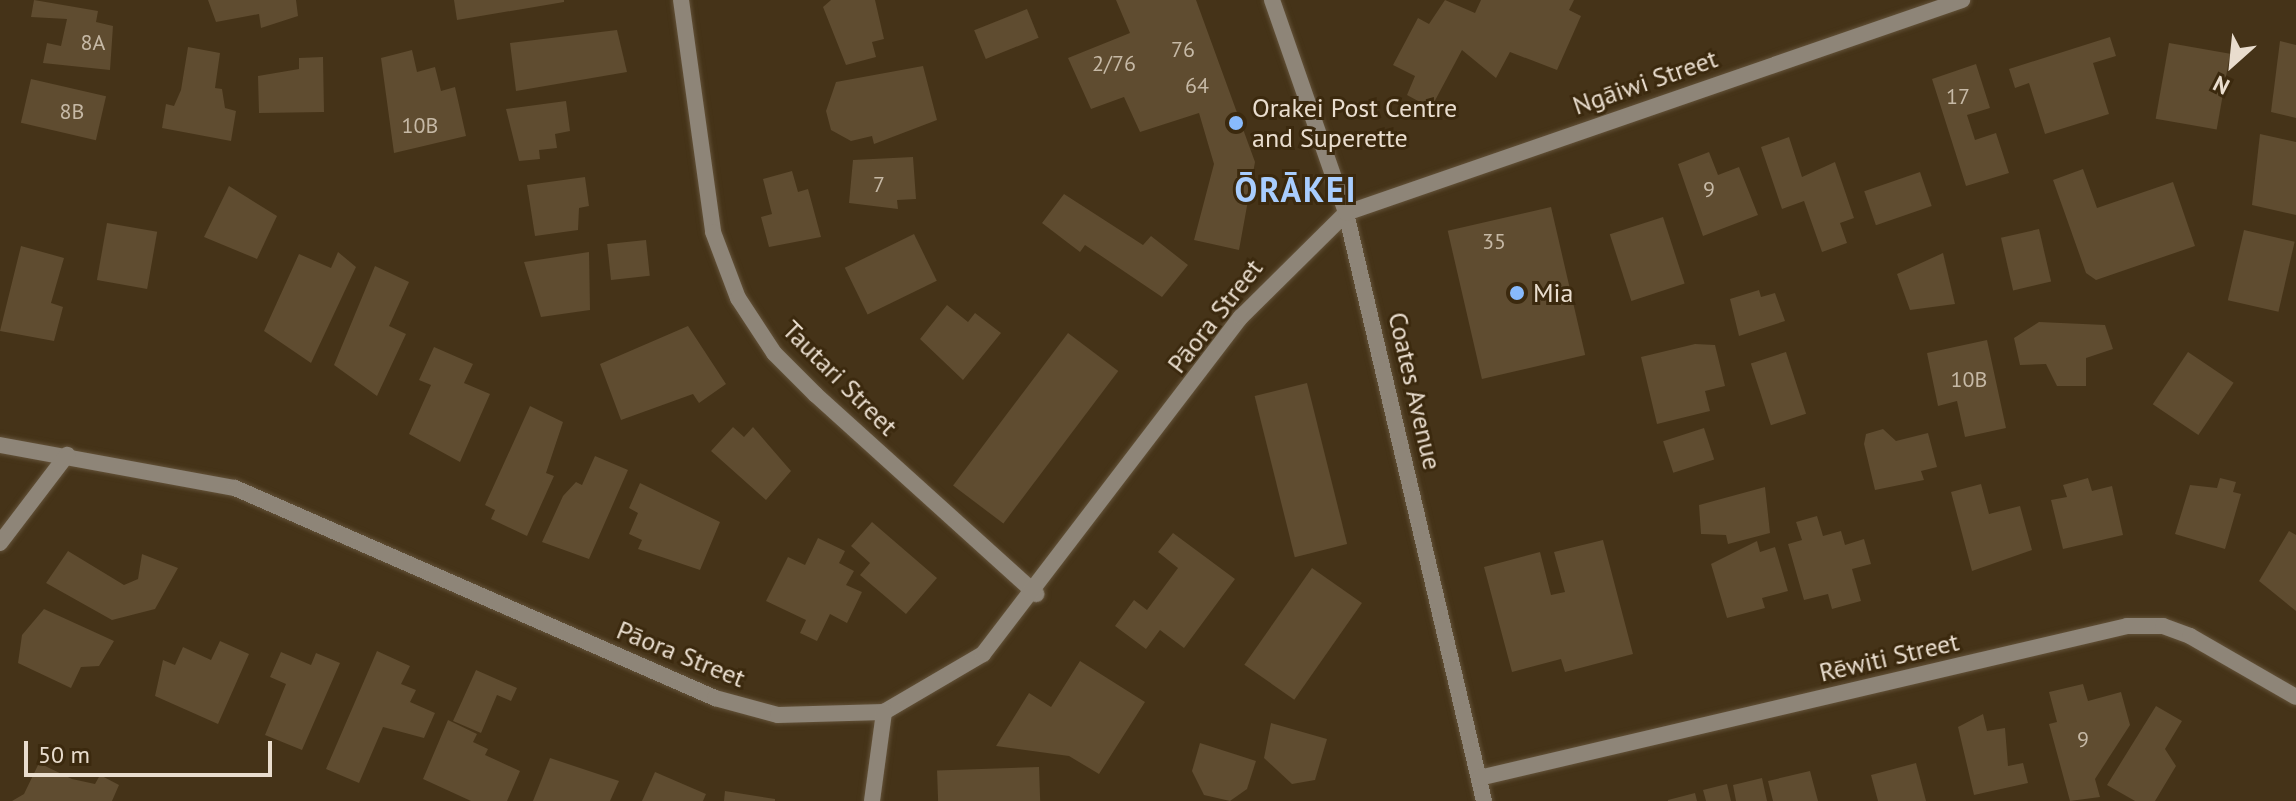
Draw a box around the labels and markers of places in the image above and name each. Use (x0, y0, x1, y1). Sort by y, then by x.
place label: Orakei Post Centre and Superette (1252, 92, 1457, 154)
marker: Orakei Post Centre and Superette (1227, 114, 1245, 132)
place label: Mia (1533, 277, 1573, 309)
marker: Mia (1508, 284, 1526, 302)

